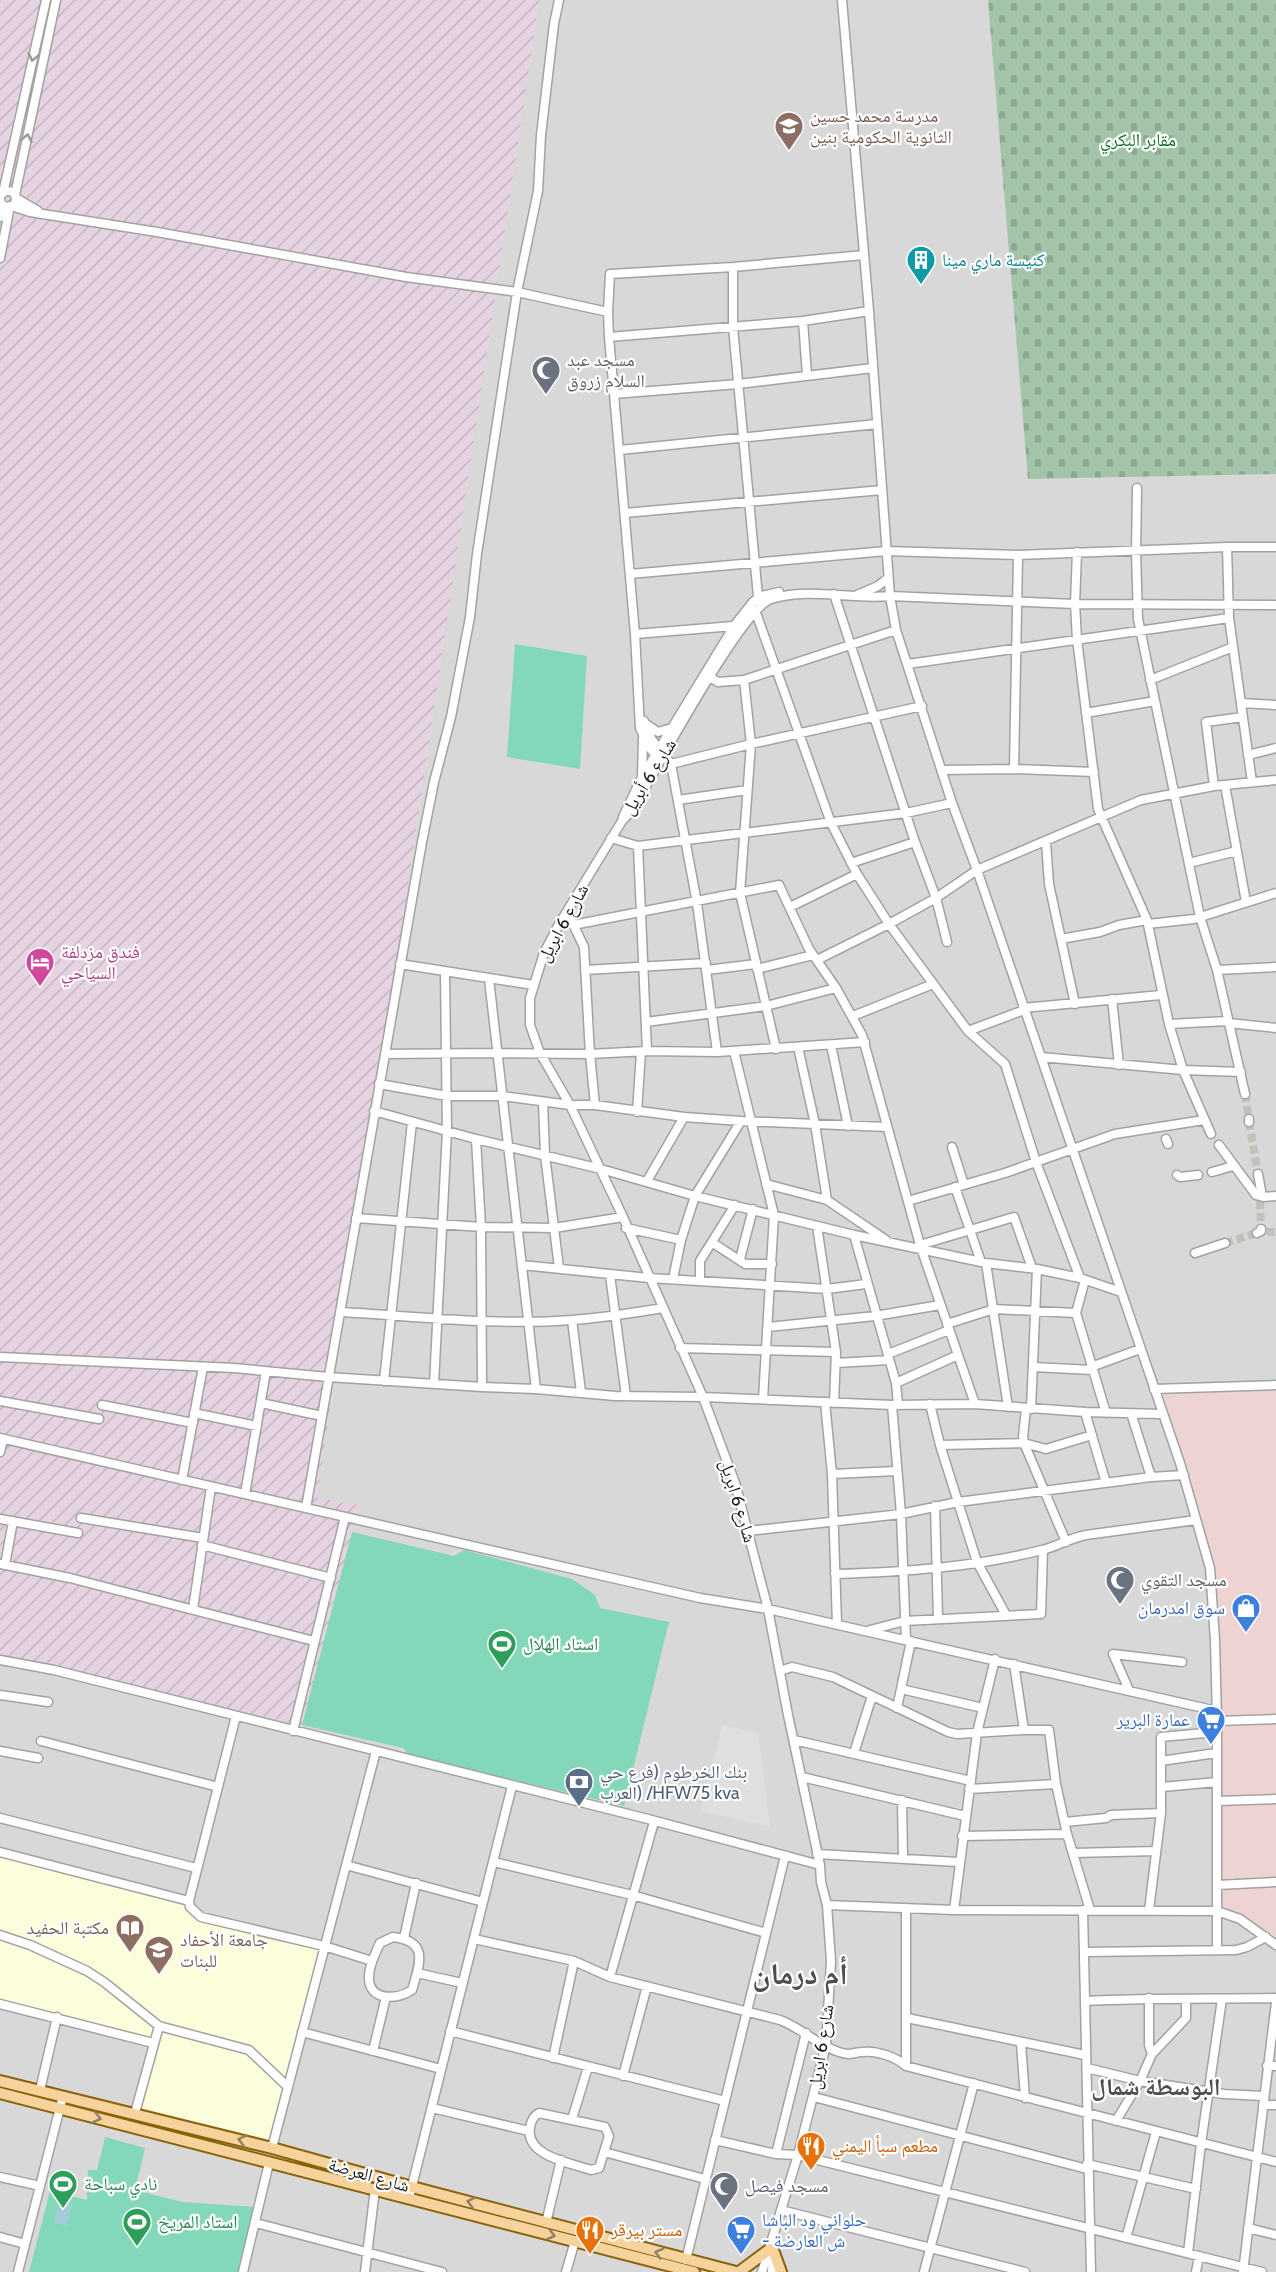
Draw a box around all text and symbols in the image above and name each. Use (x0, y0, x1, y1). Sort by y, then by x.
one-way arrow (27, 52, 40, 62)
place label: مدرسة محمد حسين الثانوية الحكومية بنين (810, 105, 952, 148)
school or university icon: مدرسة محمد حسين الثانوية الحكومية بنين (773, 110, 805, 152)
park label: مقابر البكري (1100, 129, 1176, 155)
one-way arrow (20, 133, 33, 143)
building icon: كنيسة ماري مينا (905, 244, 937, 286)
place label: كنيسة ماري مينا (942, 249, 1045, 275)
place label: مسجد عبد السلام زروق (567, 349, 645, 393)
mosque icon: مسجد عبد السلام زروق (530, 354, 562, 396)
street label: شارع 6 أبريل (617, 735, 681, 819)
street label: شارع 6 ابريل (533, 880, 593, 966)
place label: فندق مزدلفة السياحي (61, 941, 140, 988)
hotel icon: فندق مزدلفة السياحي (24, 946, 56, 988)
street label: شارع 6 ابريل (715, 1457, 761, 1545)
mosque icon: مسجد التقوي (1104, 1564, 1136, 1606)
place label: مسجد التقوي (1141, 1569, 1227, 1595)
shop icon: سوق امدرمان (1230, 1592, 1262, 1634)
place label: سوق امدرمان (1138, 1597, 1225, 1619)
sports icon: استاد الهلال (486, 1628, 518, 1670)
place label: استاد الهلال (523, 1633, 598, 1655)
supermarket icon: عمارة البرير (1195, 1704, 1227, 1746)
place label: عمارة البرير (1116, 1709, 1190, 1731)
place label: بنك الخرطوم (فرع حي العرب) /HFW75 kva (600, 1761, 747, 1804)
bank icon: بنك الخرطوم (فرع حي العرب) /HFW75 kva (563, 1766, 595, 1808)
library icon: مكتبة الحفيد (114, 1912, 146, 1954)
place label: مكتبة الحفيد (27, 1917, 109, 1939)
place label: جامعة الأحفاد للبنات (180, 1929, 268, 1972)
school or university icon: جامعة الأحفاد للبنات (143, 1934, 175, 1976)
district label: أم درمان (752, 1955, 848, 1995)
street label: شارع 6 ابريل (803, 2003, 839, 2091)
district label: البوسطة شمال (1091, 2072, 1221, 2101)
one-way arrow (92, 2111, 102, 2124)
restaurant icon: مطعم سبأ اليمني (795, 2130, 827, 2172)
one-way arrow (237, 2135, 247, 2148)
place label: مطعم سبأ اليمني (832, 2135, 938, 2161)
street label: شارع العرضة (326, 2153, 412, 2197)
sports icon: نادي سباحة (47, 2168, 79, 2210)
mosque icon: مسجد فيصل (708, 2170, 740, 2212)
place label: نادي سباحة (84, 2173, 157, 2199)
place label: مسجد فيصل (745, 2175, 828, 2197)
one-way arrow (466, 2197, 476, 2210)
sports icon: استاد المريخ (121, 2206, 153, 2248)
place label: حلواني ود الباشا - ش العارضة (762, 2209, 866, 2252)
place label: استاد المريخ (158, 2211, 238, 2234)
restaurant icon: مستر بيرقر (574, 2214, 606, 2256)
supermarket icon: حلواني ود الباشا - ش العارضة (725, 2214, 757, 2256)
place label: مستر بيرقر (610, 2219, 682, 2241)
one-way arrow (545, 2227, 555, 2240)
one-way arrow (654, 2247, 664, 2260)

